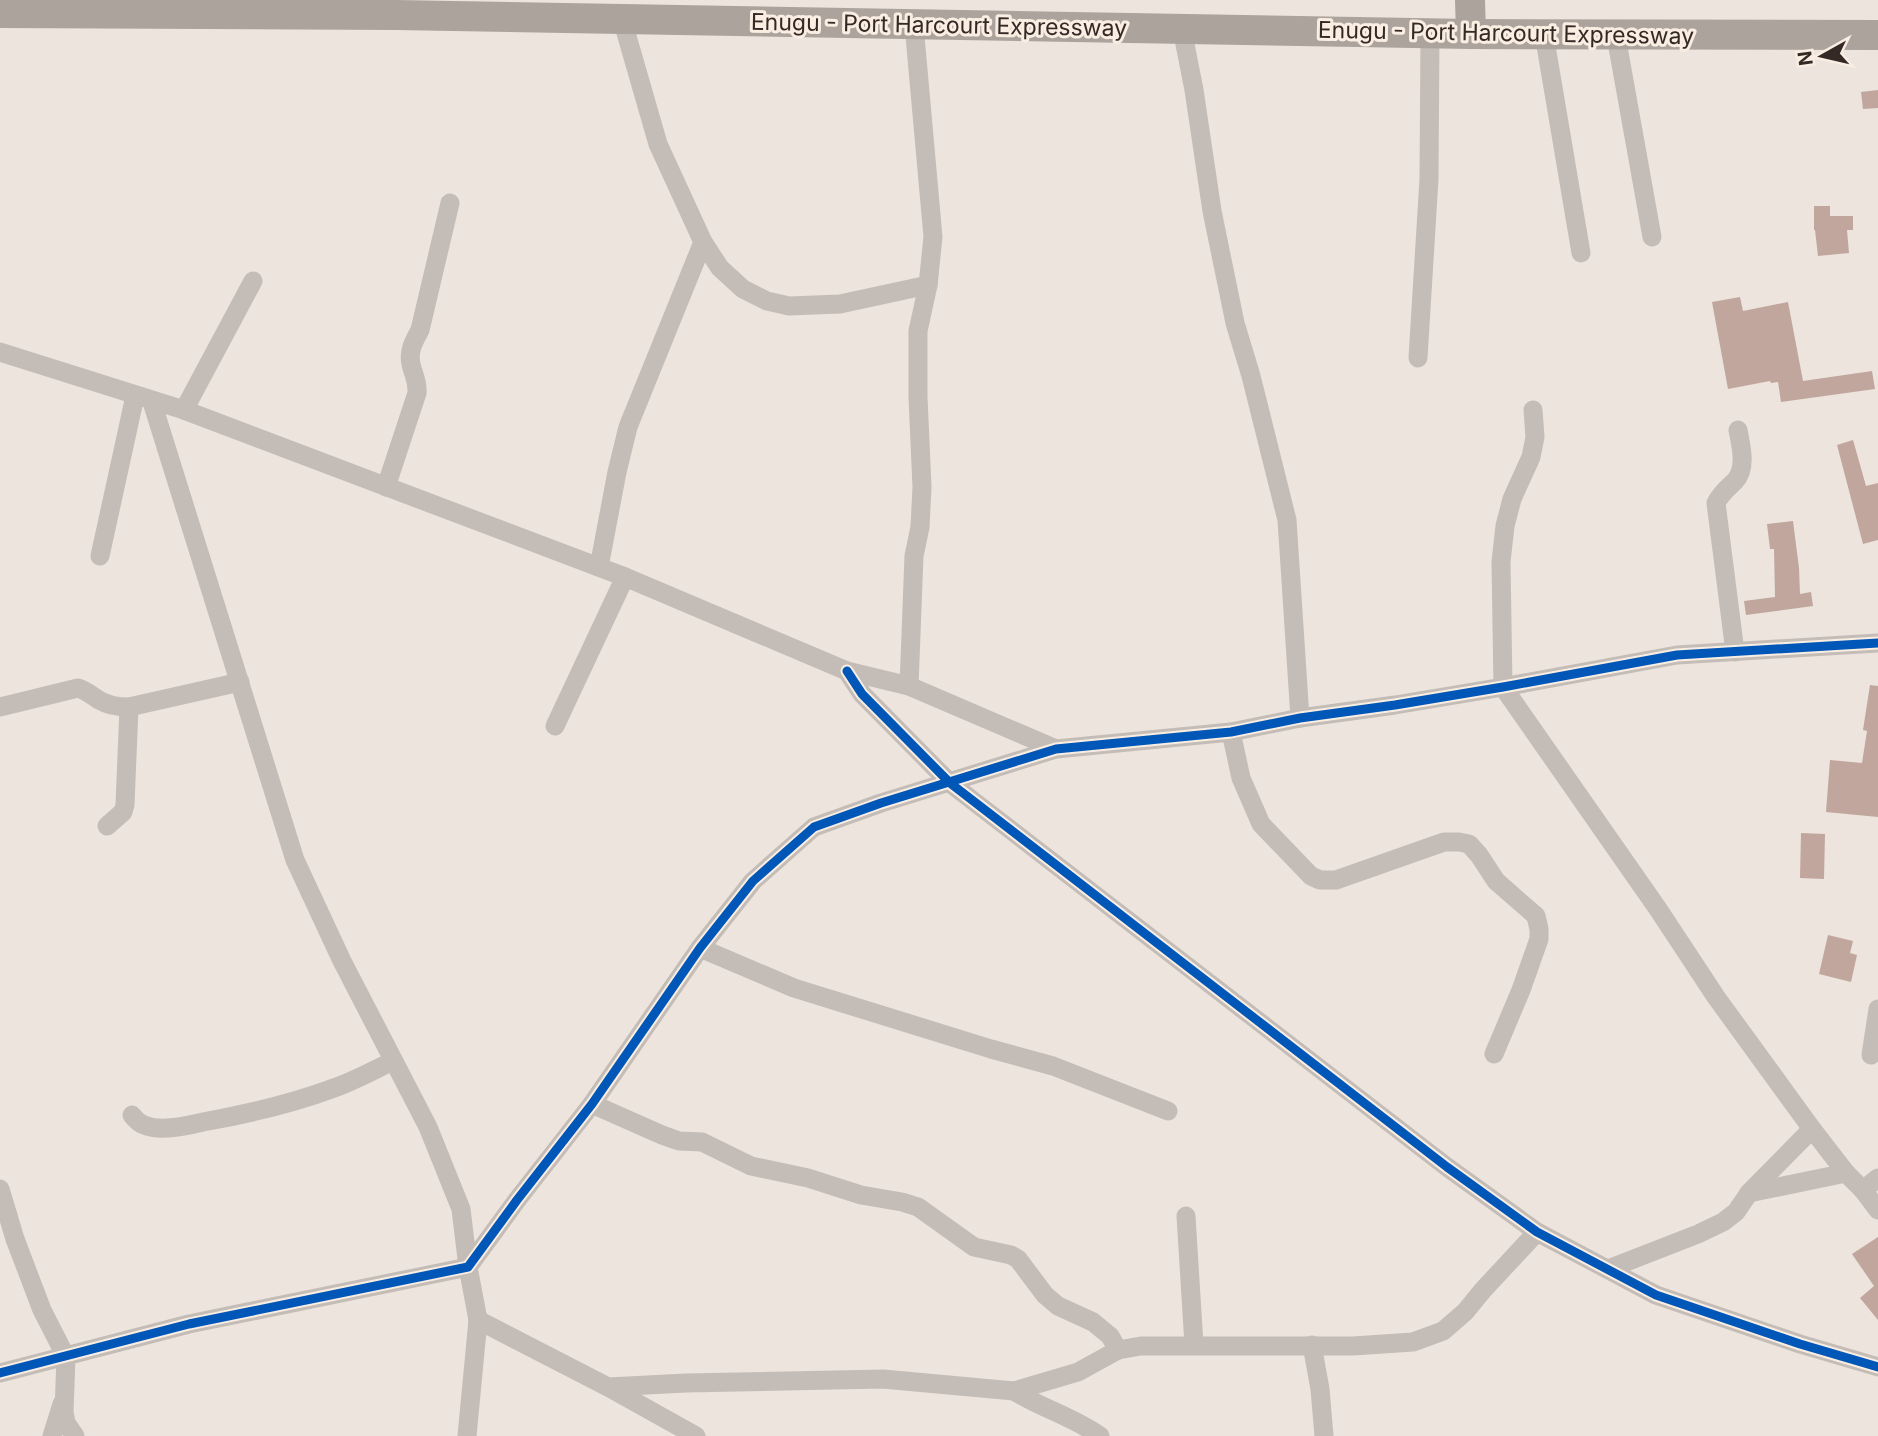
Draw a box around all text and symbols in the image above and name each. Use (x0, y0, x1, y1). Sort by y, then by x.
street label: Enugu - Port Harcourt Expressway (751, 8, 1127, 42)
street label: Enugu - Port Harcourt Expressway (1318, 16, 1694, 50)
north arrow (1787, 21, 1857, 91)
text: N (1793, 50, 1818, 67)

